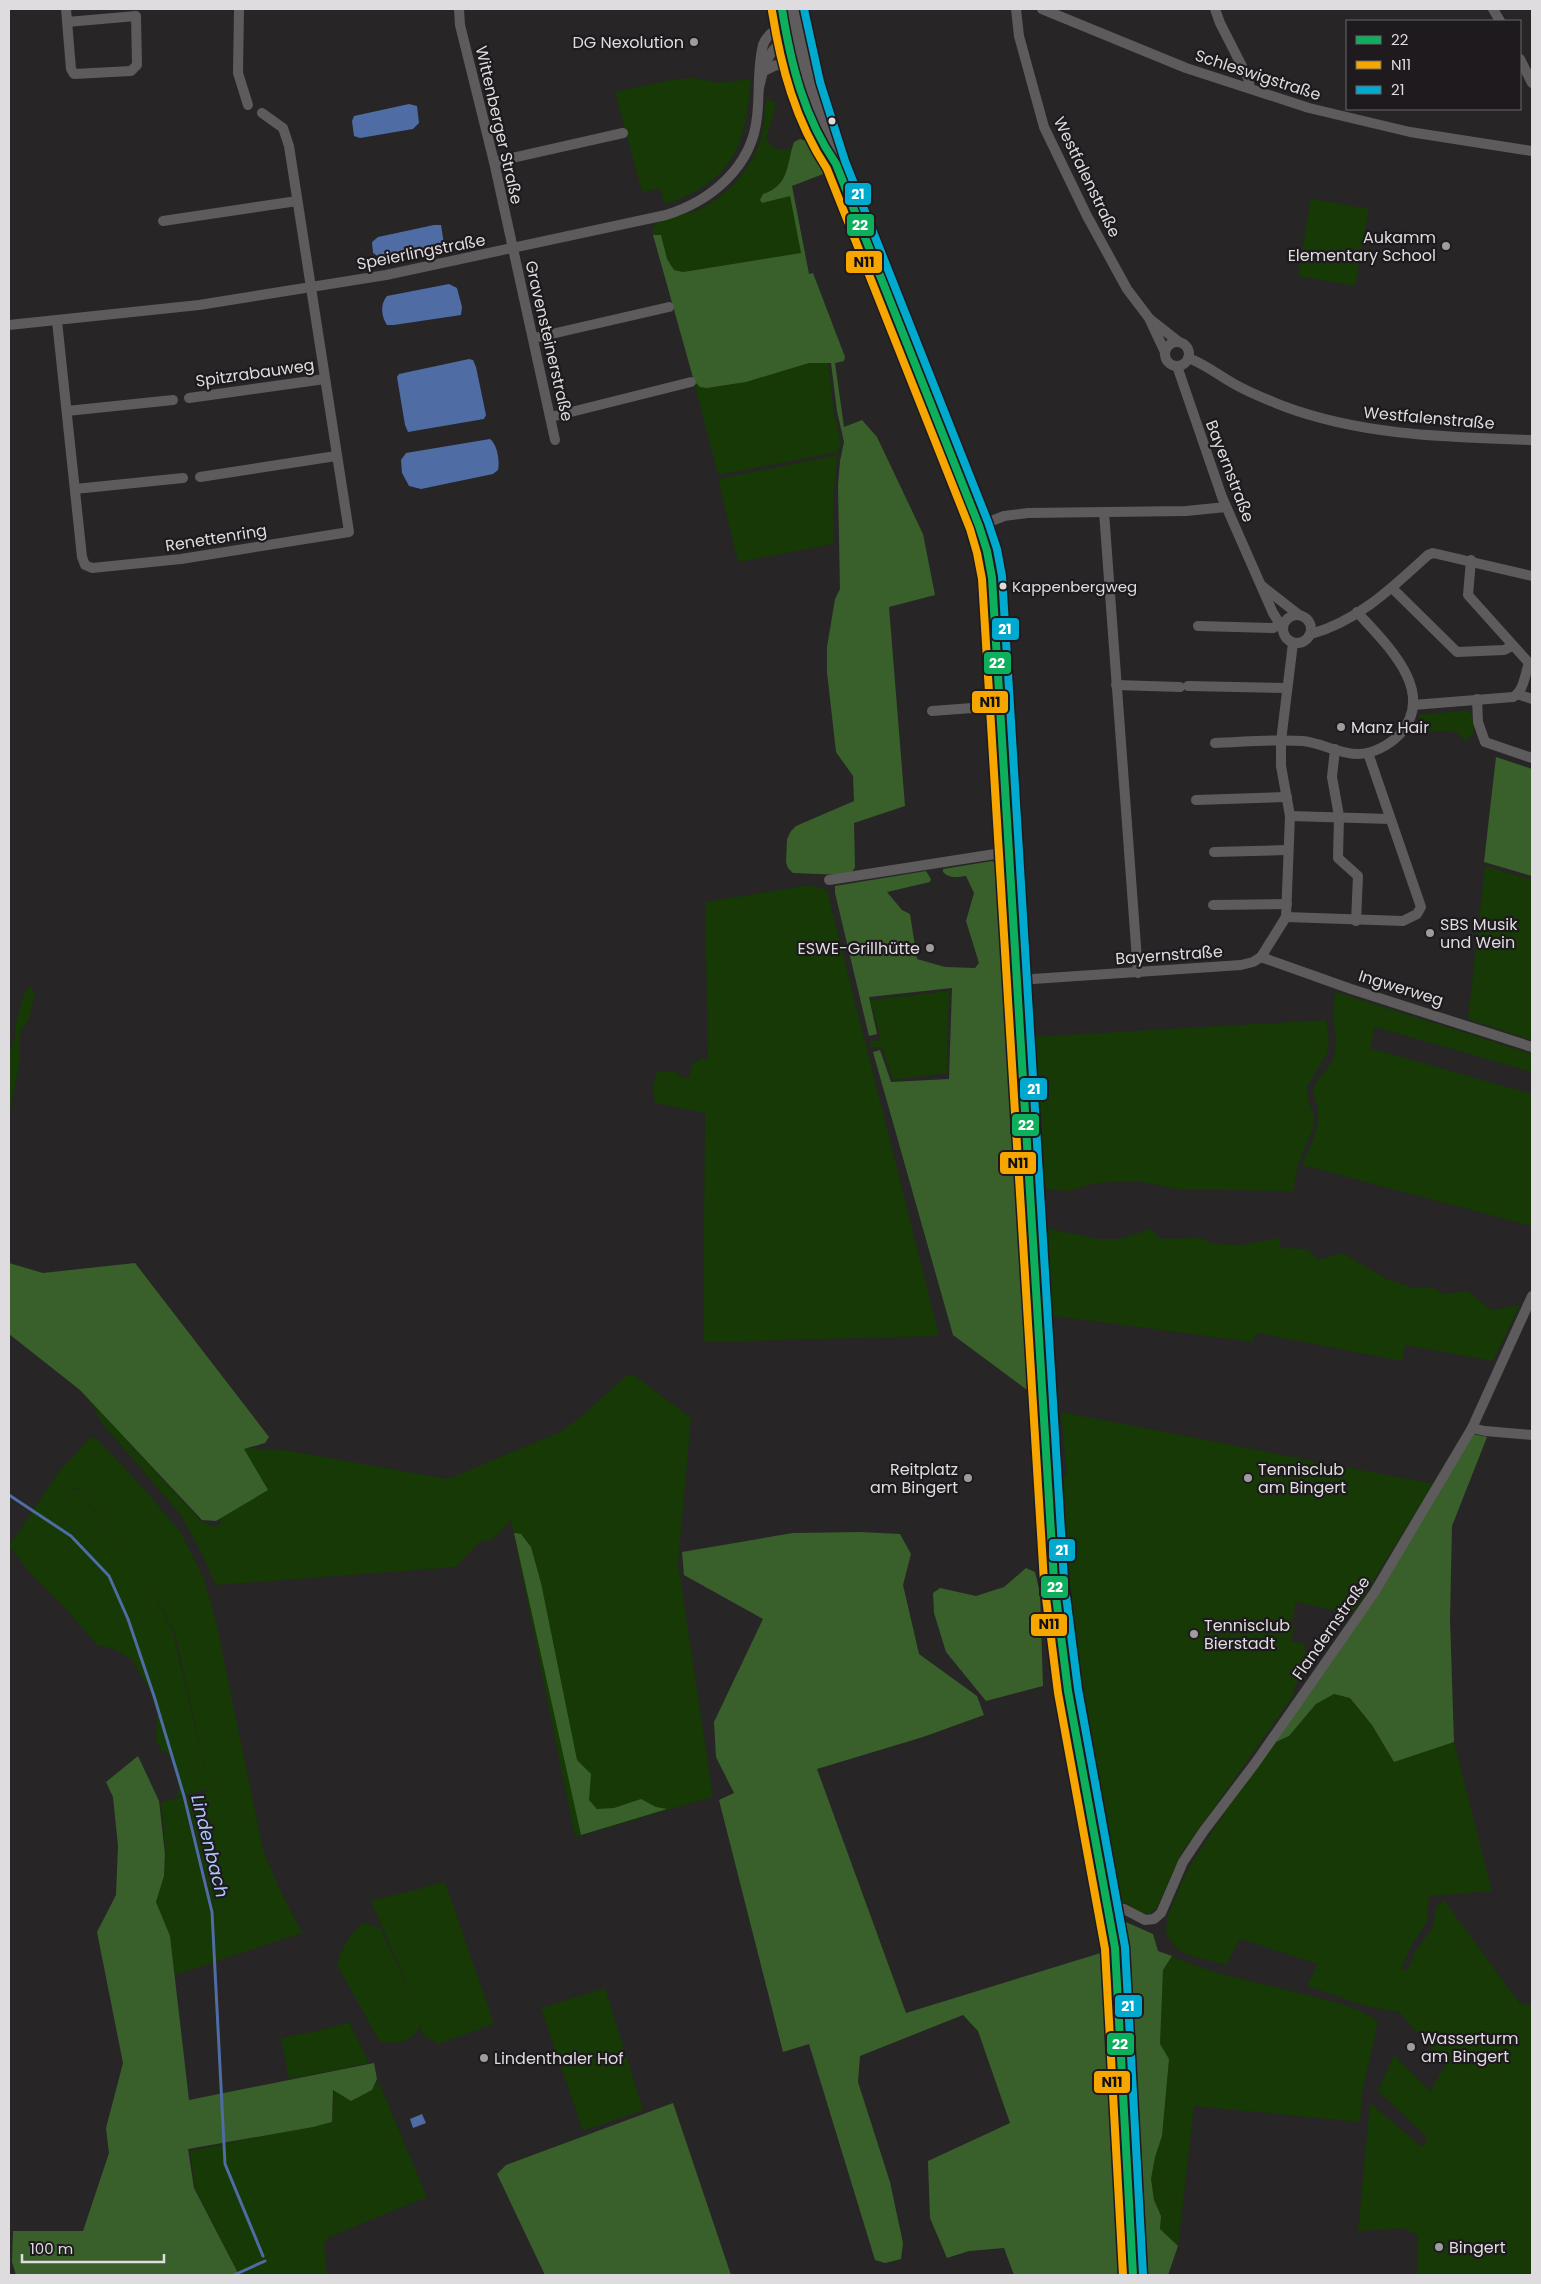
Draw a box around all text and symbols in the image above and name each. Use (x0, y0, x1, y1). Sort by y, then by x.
legend (1346, 20, 1521, 110)
text: 22 (1391, 29, 1408, 50)
place label: DG Nexolution (572, 31, 684, 54)
marker: DG Nexolution (688, 36, 700, 48)
street label: Wittenberger Straße (470, 44, 528, 207)
street label: Schleswigstraße (1192, 44, 1324, 106)
text: N11 (1391, 54, 1411, 75)
text: 21 (1391, 79, 1404, 100)
street label: Westfalenstraße (1048, 113, 1126, 241)
unlabelled marker (827, 116, 837, 126)
line badge: 21 (844, 182, 872, 206)
text: 21 (851, 184, 865, 204)
line badge: 22 (846, 213, 875, 237)
text: 22 (852, 215, 868, 235)
place label: Aukamm Elementary School (1288, 226, 1436, 267)
street label: Speierlingstraße (355, 228, 487, 276)
marker: Aukamm Elementary School (1440, 240, 1452, 252)
line badge: N11 (845, 250, 883, 274)
text: N11 (853, 252, 875, 272)
street label: Gravensteinerstraße (519, 258, 579, 424)
street label: Spitzrabauweg (194, 353, 316, 393)
street label: Westfalenstraße (1362, 401, 1496, 435)
street label: Bayernstraße (1200, 417, 1260, 525)
street label: Renettenring (164, 519, 268, 557)
place label: Kappenbergweg (1012, 576, 1137, 597)
marker: Kappenbergweg (998, 581, 1008, 591)
line badge: 21 (991, 617, 1020, 641)
text: 21 (998, 619, 1012, 639)
line badge: 22 (983, 651, 1012, 675)
text: 22 (989, 653, 1005, 673)
line badge: N11 (971, 690, 1009, 714)
text: N11 (979, 692, 1001, 712)
place label: Manz Hair (1351, 716, 1429, 739)
marker: Manz Hair (1335, 721, 1347, 733)
place label: SBS Musik und Wein (1440, 913, 1518, 954)
marker: SBS Musik und Wein (1424, 927, 1436, 939)
place label: ESWE-Grillhütte (797, 937, 920, 960)
street label: Bayernstraße (1115, 940, 1224, 970)
marker: ESWE-Grillhütte (924, 942, 936, 954)
street label: Ingwerweg (1356, 964, 1446, 1012)
line badge: 21 (1019, 1077, 1048, 1101)
text: 21 (1027, 1079, 1041, 1099)
line badge: 22 (1011, 1113, 1040, 1137)
text: 22 (1018, 1115, 1034, 1135)
line badge: N11 (999, 1151, 1037, 1175)
text: N11 (1007, 1153, 1029, 1173)
place label: Reitplatz am Bingert (870, 1458, 958, 1499)
place label: Tennisclub am Bingert (1258, 1458, 1346, 1499)
marker: Reitplatz am Bingert (962, 1472, 974, 1484)
marker: Tennisclub am Bingert (1242, 1472, 1254, 1484)
line badge: 21 (1048, 1538, 1076, 1562)
text: 21 (1055, 1540, 1069, 1560)
street label: Flandernstraße (1287, 1571, 1375, 1684)
line badge: 22 (1040, 1575, 1069, 1599)
text: 22 (1047, 1577, 1063, 1597)
line badge: N11 (1030, 1613, 1068, 1637)
text: N11 (1038, 1614, 1060, 1634)
place label: Tennisclub Bierstadt (1204, 1614, 1290, 1655)
marker: Tennisclub Bierstadt (1188, 1628, 1200, 1640)
water label: Lindenbach (185, 1792, 235, 1900)
line badge: 21 (1114, 1994, 1143, 2018)
text: 21 (1121, 1996, 1135, 2016)
place label: Wasserturm am Bingert (1421, 2027, 1519, 2068)
line badge: 22 (1106, 2032, 1135, 2056)
text: 22 (1112, 2034, 1128, 2054)
marker: Wasserturm am Bingert (1405, 2041, 1417, 2053)
place label: Lindenthaler Hof (494, 2047, 624, 2070)
marker: Lindenthaler Hof (478, 2052, 490, 2064)
line badge: N11 (1093, 2070, 1131, 2094)
text: N11 (1101, 2072, 1123, 2092)
scale bar (22, 2232, 165, 2264)
place label: Bingert (1449, 2236, 1506, 2259)
text: 100 m (30, 2238, 73, 2259)
marker: Bingert (1433, 2241, 1445, 2253)

